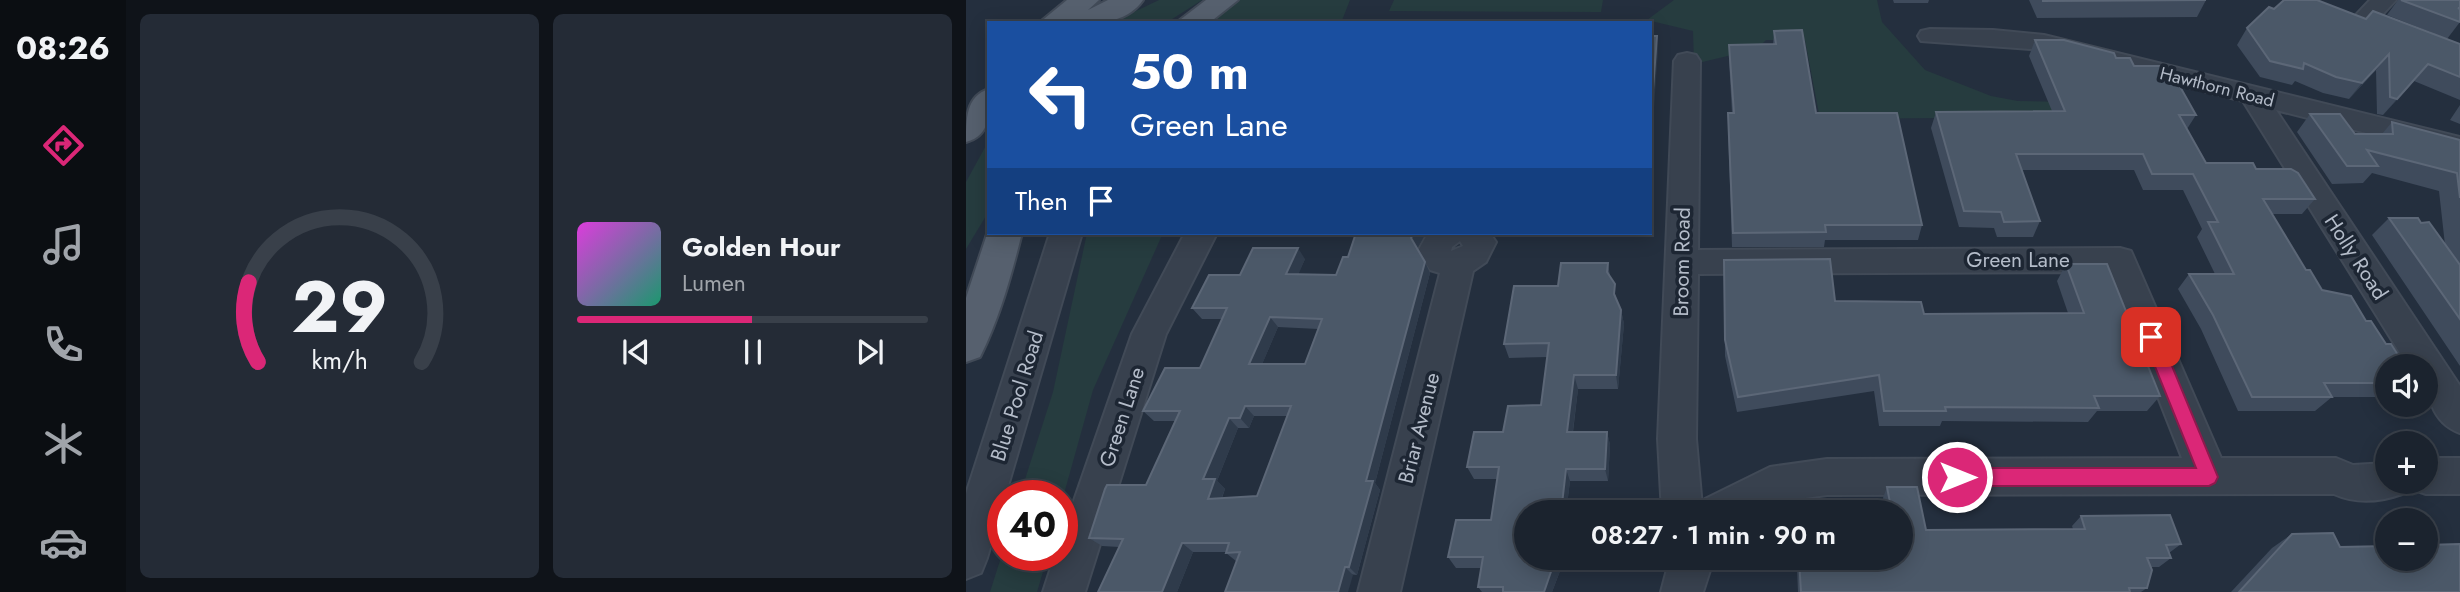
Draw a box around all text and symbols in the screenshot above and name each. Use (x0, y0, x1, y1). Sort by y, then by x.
text: 08:26 (16, 25, 110, 71)
text: 50 m (1130, 37, 1249, 107)
icon: left (1015, 49, 1106, 140)
street label: Hawthorn Road (2157, 60, 2277, 114)
text: Green Lane (1130, 102, 1288, 148)
icon: directions (39, 121, 88, 170)
text: Then (1015, 182, 1068, 220)
icon: arrive (1082, 182, 1120, 220)
street label: Broom Road (1666, 207, 1698, 317)
street label: Holly Road (2317, 208, 2395, 306)
icon: music (39, 220, 88, 269)
text: Golden Hour (682, 228, 841, 266)
street label: Green Lane (1966, 245, 2070, 275)
text: 29 (291, 254, 388, 359)
text: Lumen (682, 266, 746, 300)
pin (2121, 307, 2181, 367)
icon: arrive (2132, 318, 2170, 356)
icon: phone (39, 320, 88, 369)
street label: Blue Pool Road (983, 327, 1051, 465)
icon: previous (617, 333, 655, 371)
icon: pause (734, 333, 772, 371)
icon: next (851, 333, 889, 371)
text: km/h (311, 342, 368, 378)
map controls (2375, 354, 2438, 571)
button: sound (2375, 354, 2438, 417)
street label: Green Lane (1092, 363, 1152, 471)
street label: Briar Avenue (1391, 369, 1447, 487)
icon: climate (39, 419, 88, 468)
button: + (2375, 431, 2438, 494)
position arrow (1920, 440, 1994, 514)
speed limit sign: 40 (987, 480, 1078, 571)
button: − (2375, 508, 2438, 571)
text: 08:27 · 1 min · 90 m (1591, 516, 1836, 554)
icon: car (39, 518, 88, 567)

